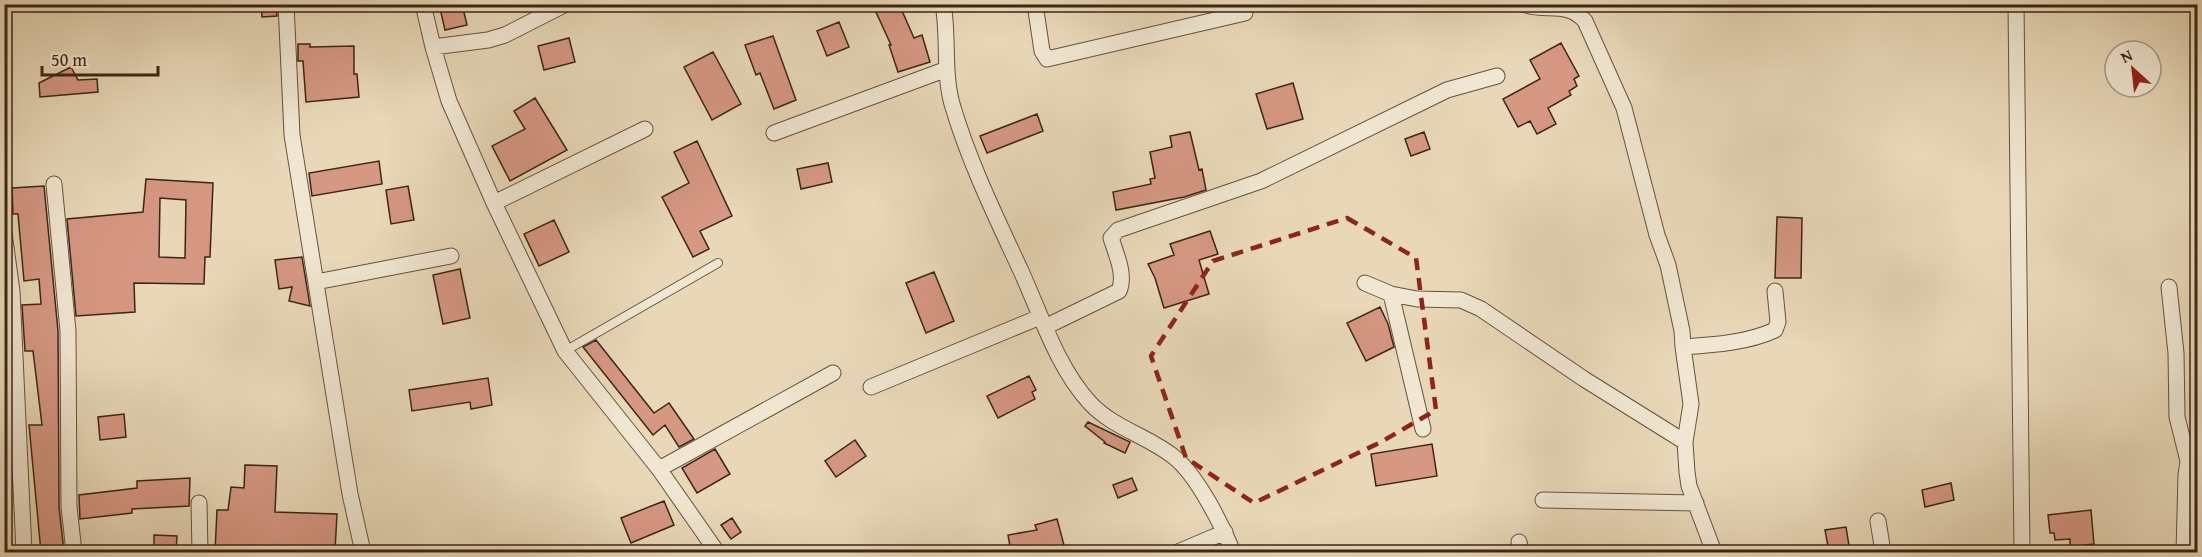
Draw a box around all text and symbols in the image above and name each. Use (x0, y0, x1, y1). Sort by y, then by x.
scale bar (42, 39, 158, 77)
north arrow (2103, 39, 2163, 99)
text: N (2116, 42, 2137, 69)
text: 50 m (51, 46, 87, 73)

